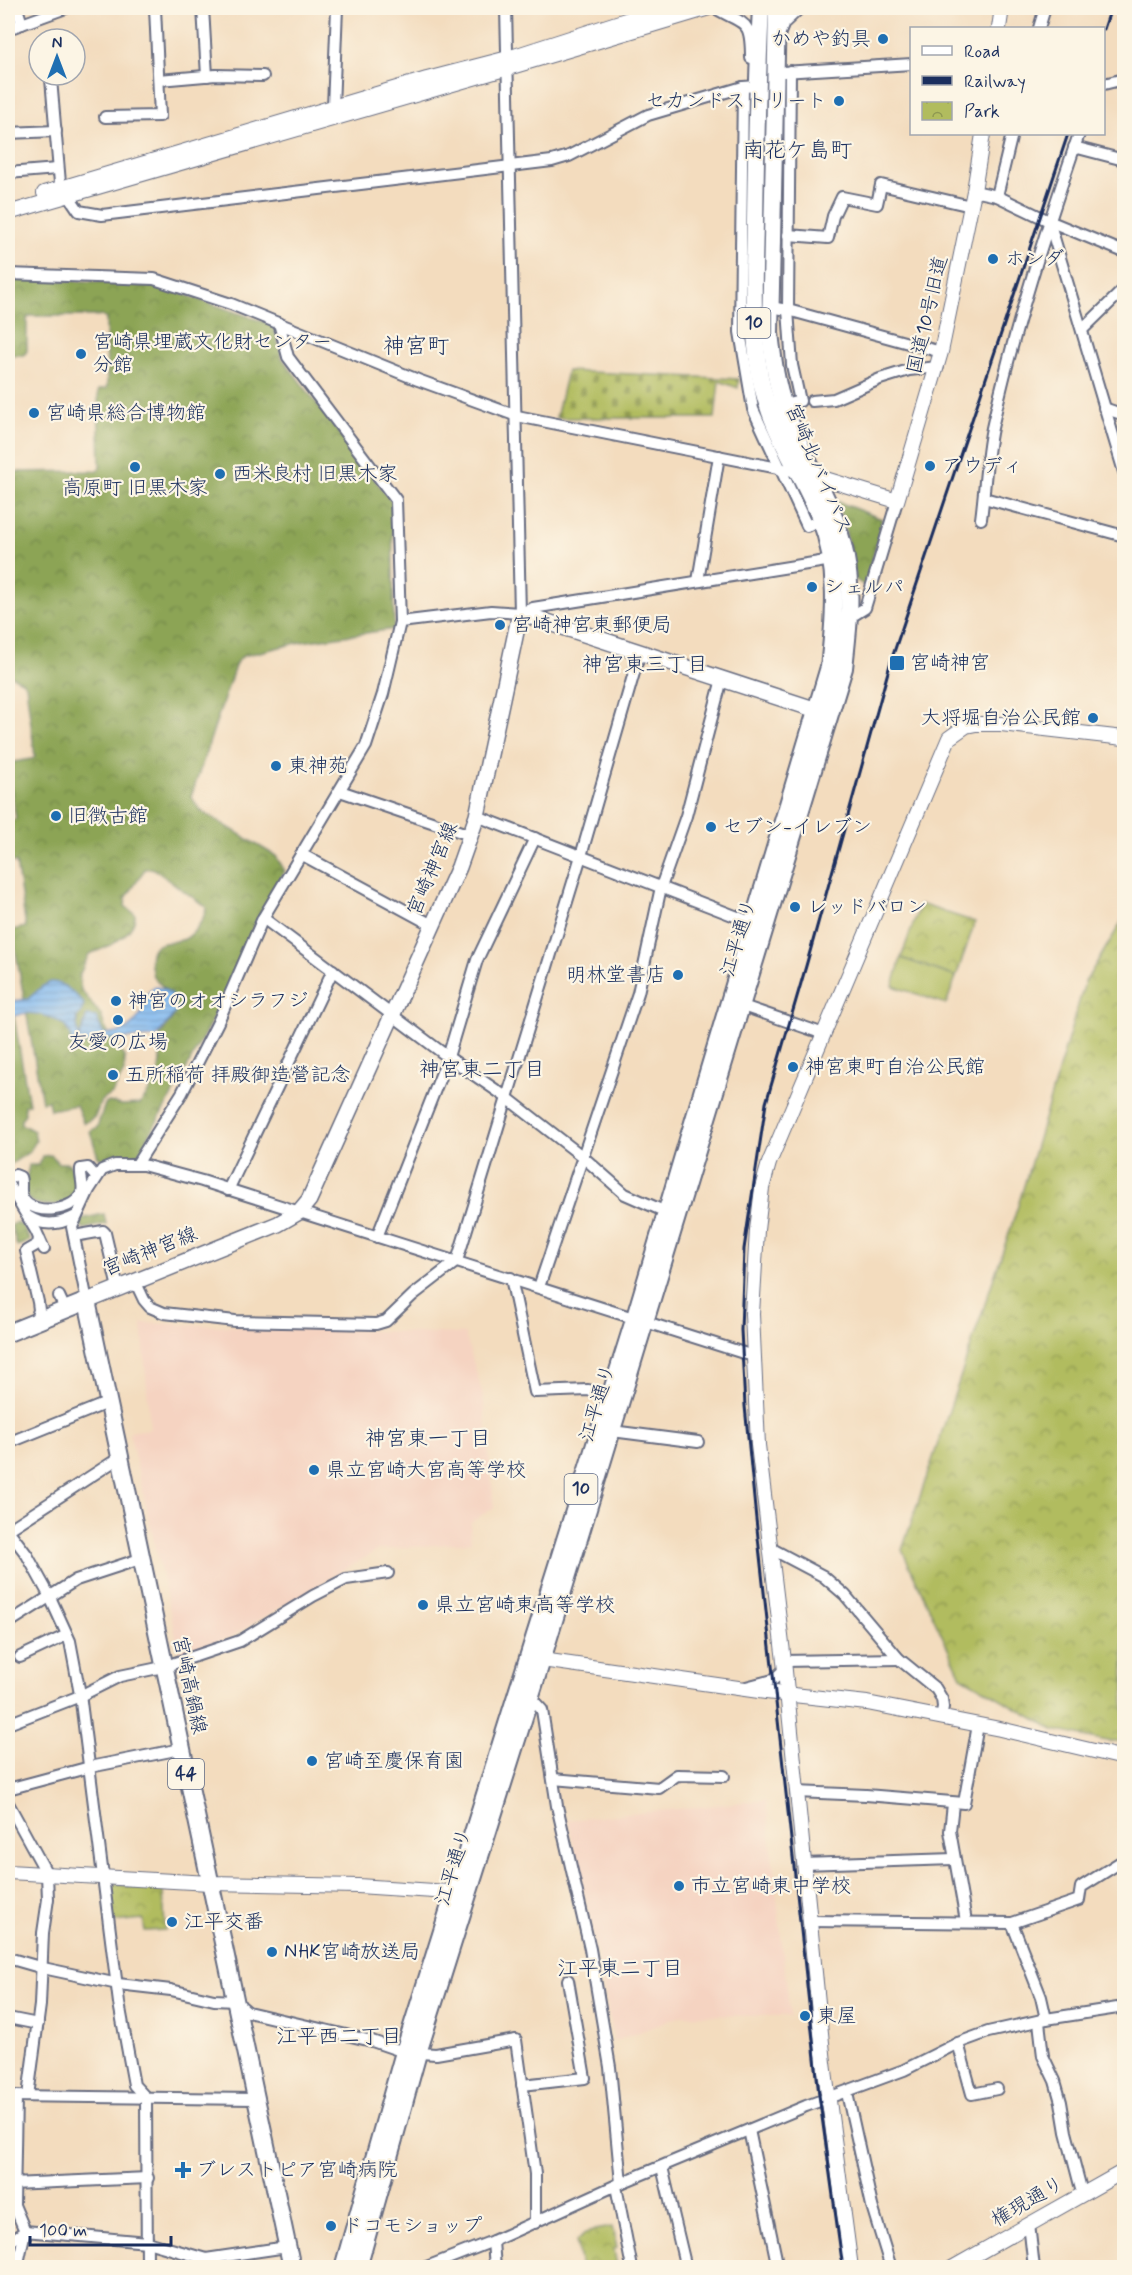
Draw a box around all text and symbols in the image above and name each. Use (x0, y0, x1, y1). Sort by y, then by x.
place label: かめや釣具 (771, 26, 871, 53)
north arrow (27, 27, 87, 87)
legend (910, 27, 1105, 135)
marker: かめや釣具 (876, 32, 890, 46)
text: N (52, 33, 62, 54)
text: Road (964, 40, 1000, 64)
text: Railway (964, 70, 1026, 94)
place label: セカンドストリート (645, 88, 827, 115)
marker: セカンドストリート (832, 94, 846, 108)
text: Park (964, 100, 1000, 124)
district label: 南花ケ島町 (742, 137, 852, 165)
place label: ホンダ (1005, 246, 1064, 273)
marker: ホンダ (986, 252, 1000, 266)
street label: 国道10号旧道 (901, 253, 955, 377)
road number: 10 (738, 308, 771, 338)
place label: 宮崎県埋蔵文化財センター 分館 (93, 329, 332, 379)
district label: 神宮町 (383, 333, 449, 361)
marker: 宮崎県埋蔵文化財センター 分館 (74, 347, 88, 361)
street label: 宮崎北バイパス (778, 399, 858, 539)
place label: 宮崎県総合博物館 (46, 400, 206, 427)
marker: 宮崎県総合博物館 (27, 406, 41, 420)
place label: アウディ (942, 453, 1023, 480)
marker: アウディ (923, 459, 937, 473)
marker: 高原町 旧黒木家 (128, 460, 142, 474)
place label: 西米良村 旧黒木家 (232, 461, 397, 488)
marker: 西米良村 旧黒木家 (213, 467, 227, 481)
place label: 高原町 旧黒木家 (62, 475, 208, 502)
place label: シェルパ (824, 574, 904, 601)
marker: シェルパ (805, 580, 819, 594)
place label: 宮崎神宮東郵便局 (512, 612, 672, 639)
marker: 宮崎神宮東郵便局 (493, 618, 507, 632)
place label: 宮崎神宮 (910, 650, 990, 677)
district label: 神宮東三丁目 (582, 651, 708, 679)
marker: 宮崎神宮 (888, 654, 906, 672)
place label: 大将堀自治公民館 (921, 705, 1081, 732)
marker: 大将堀自治公民館 (1086, 711, 1100, 725)
place label: 東神苑 (288, 753, 348, 780)
marker: 東神苑 (269, 759, 283, 773)
place label: 旧徴古館 (68, 803, 148, 830)
marker: 旧徴古館 (49, 809, 63, 823)
place label: セブン-イレブン (723, 814, 872, 841)
street label: 宮崎神宮線 (401, 818, 465, 920)
marker: セブン-イレブン (704, 820, 718, 834)
place label: レッドバロン (807, 894, 927, 921)
street label: 江平通り (714, 896, 764, 980)
marker: レッドバロン (788, 900, 802, 914)
place label: 明林堂書店 (566, 962, 666, 989)
marker: 明林堂書店 (671, 968, 685, 982)
place label: 神宮のオオシラフジ (128, 988, 308, 1015)
marker: 神宮のオオシラフジ (109, 994, 123, 1008)
marker: 友愛の広場 (111, 1013, 125, 1027)
place label: 友愛の広場 (68, 1029, 168, 1056)
place label: 神宮東町自治公民館 (805, 1054, 985, 1081)
district label: 神宮東二丁目 (419, 1056, 545, 1084)
marker: 神宮東町自治公民館 (786, 1060, 800, 1074)
place label: 五所稲荷 拝殿御造營記念 (125, 1062, 350, 1089)
marker: 五所稲荷 拝殿御造營記念 (106, 1068, 120, 1082)
street label: 宮崎神宮線 (99, 1221, 201, 1283)
street label: 江平通り (573, 1361, 623, 1445)
district label: 神宮東一丁目 (365, 1425, 491, 1453)
place label: 県立宮崎大宮高等学校 (326, 1457, 526, 1484)
marker: 県立宮崎大宮高等学校 (307, 1463, 321, 1477)
road number: 10 (564, 1474, 598, 1504)
place label: 県立宮崎東高等学校 (435, 1592, 615, 1619)
marker: 県立宮崎東高等学校 (416, 1598, 430, 1612)
street label: 宮崎高鍋線 (165, 1633, 213, 1737)
place label: 宮崎至慶保育園 (324, 1748, 464, 1775)
marker: 宮崎至慶保育園 (305, 1754, 319, 1768)
road number: 44 (168, 1759, 204, 1789)
street label: 江平通り (429, 1825, 479, 1909)
place label: 市立宮崎東中学校 (691, 1873, 851, 1900)
marker: 市立宮崎東中学校 (672, 1879, 686, 1893)
place label: 江平交番 (184, 1909, 264, 1936)
marker: 江平交番 (165, 1915, 179, 1929)
place label: NHK宮崎放送局 (284, 1939, 421, 1966)
marker: NHK宮崎放送局 (265, 1945, 279, 1959)
district label: 江平東二丁目 (557, 1955, 683, 1983)
place label: 東屋 (817, 2003, 857, 2030)
marker: 東屋 (798, 2009, 812, 2023)
district label: 江平西二丁目 (276, 2023, 402, 2051)
place label: ブレストピア宮崎病院 (196, 2157, 398, 2184)
marker: ブレストピア宮崎病院 (174, 2161, 192, 2179)
street label: 権現通り (987, 2170, 1069, 2234)
scale bar (30, 2209, 171, 2247)
place label: ドコモショップ (343, 2213, 482, 2240)
text: 100 m (39, 2219, 87, 2243)
marker: ドコモショップ (324, 2219, 338, 2233)

